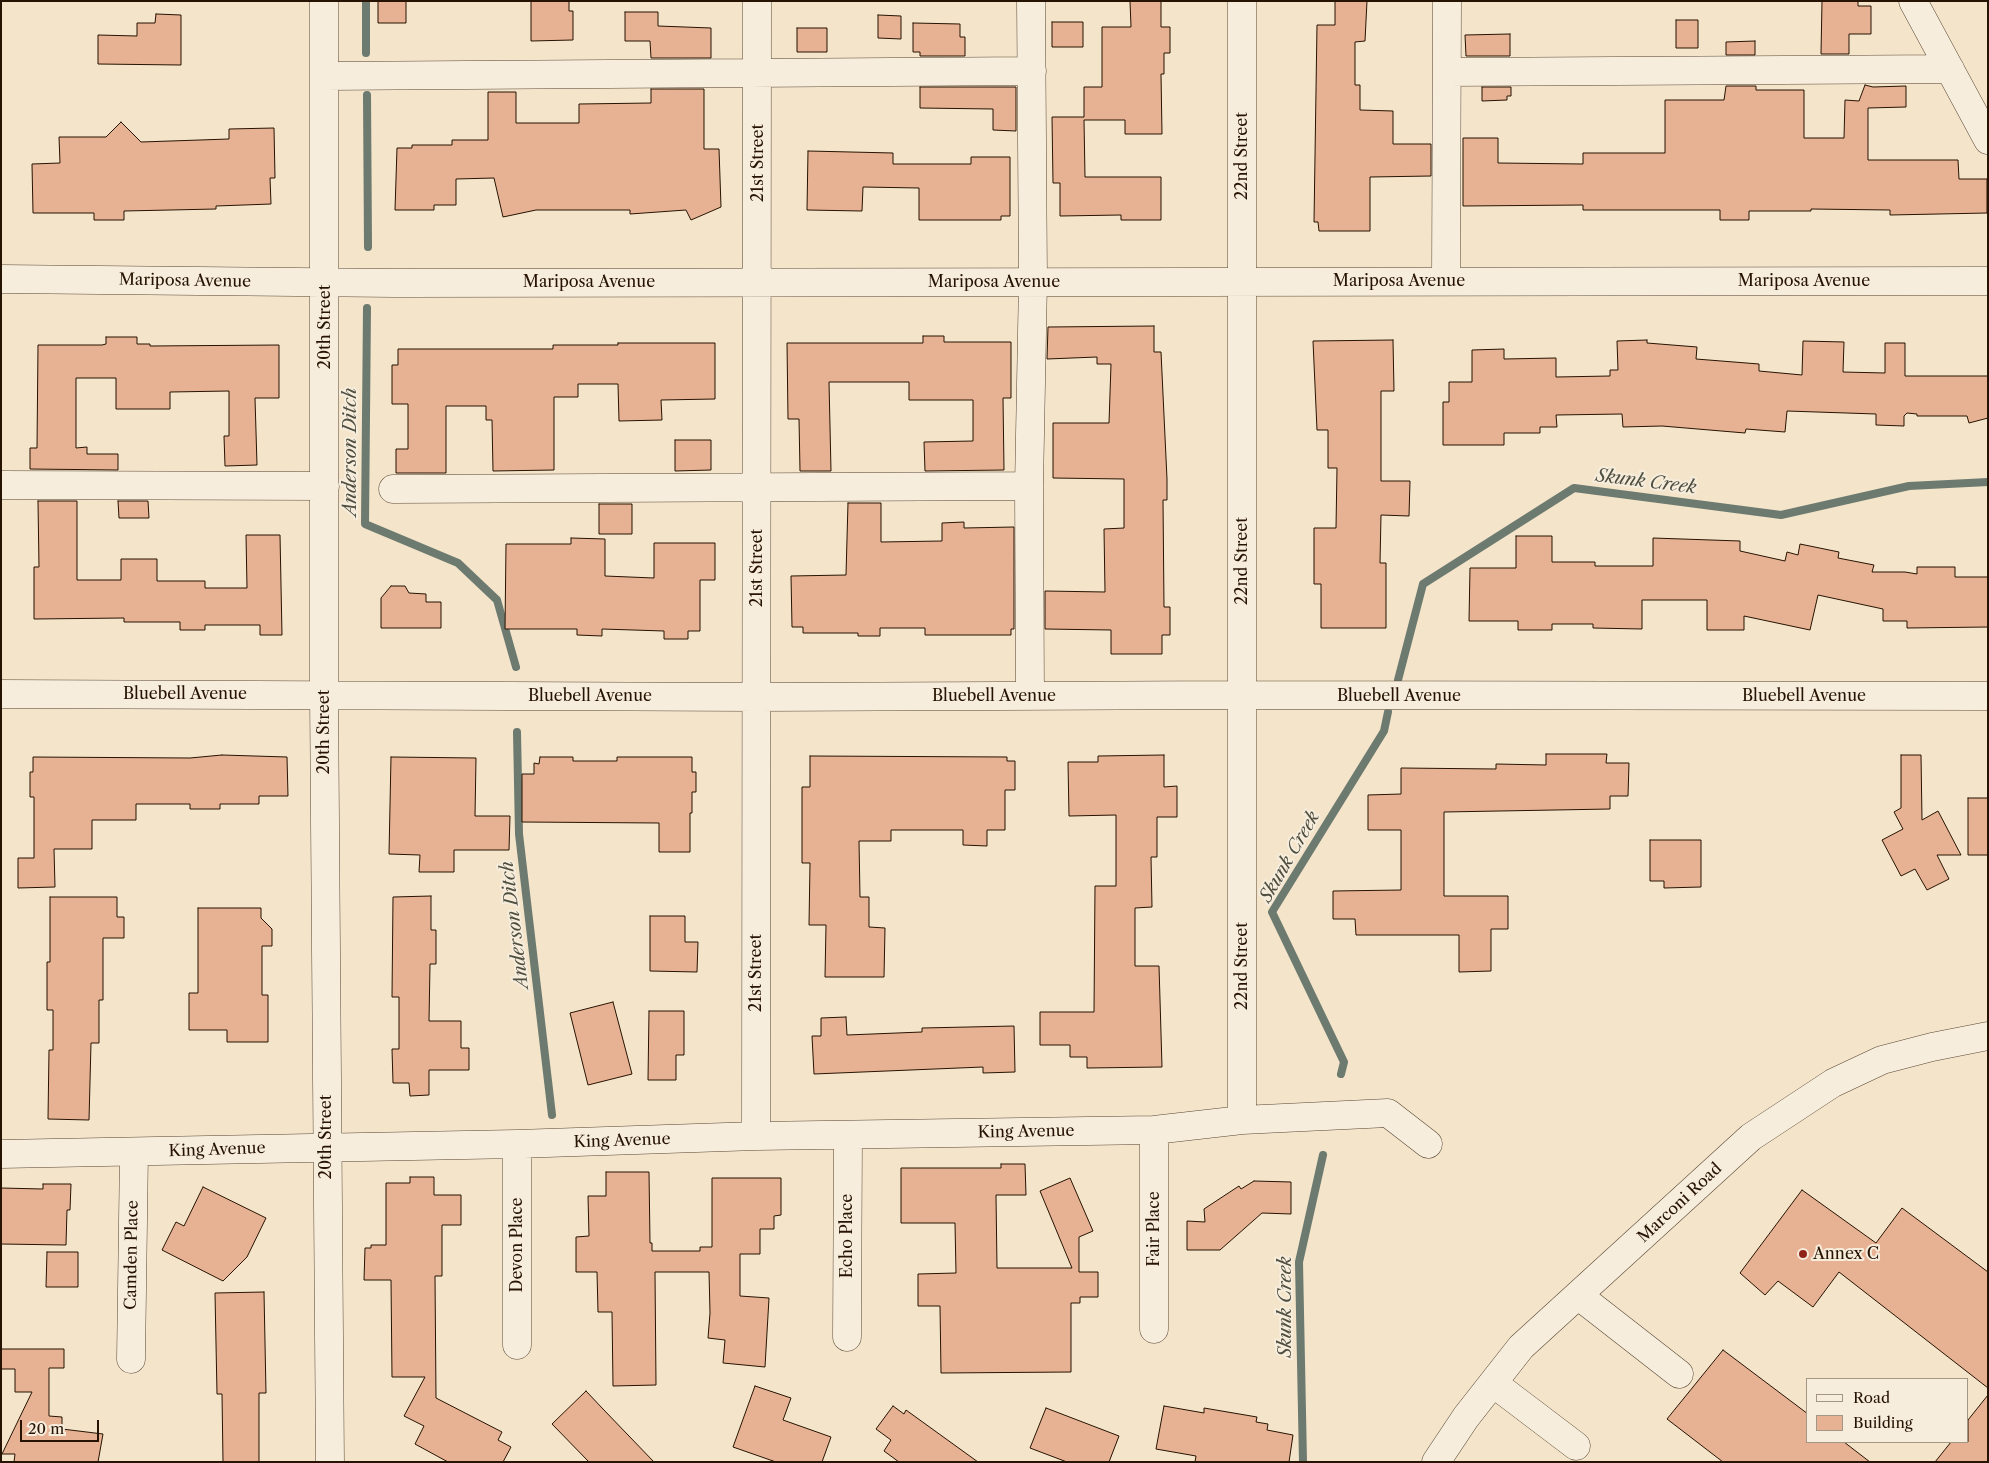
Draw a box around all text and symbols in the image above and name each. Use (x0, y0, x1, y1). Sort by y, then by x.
street label: 22nd Street (1232, 112, 1252, 200)
street label: 21st Street (748, 124, 768, 202)
street label: Mariposa Avenue (119, 270, 251, 292)
street label: Mariposa Avenue (1333, 271, 1465, 291)
street label: Mariposa Avenue (1738, 271, 1870, 291)
street label: Mariposa Avenue (523, 272, 655, 292)
street label: Mariposa Avenue (928, 272, 1060, 292)
street label: 20th Street (315, 285, 335, 369)
water label: Anderson Ditch (340, 388, 362, 516)
water label: Skunk Creek (1594, 465, 1698, 499)
street label: 22nd Street (1232, 517, 1252, 605)
street label: 21st Street (747, 529, 767, 607)
street label: Bluebell Avenue (123, 684, 247, 704)
street label: Bluebell Avenue (528, 686, 652, 706)
street label: Bluebell Avenue (932, 686, 1056, 706)
street label: Bluebell Avenue (1337, 686, 1461, 706)
street label: Bluebell Avenue (1742, 686, 1866, 706)
street label: 20th Street (314, 690, 334, 774)
water label: Skunk Creek (1255, 808, 1325, 906)
water label: Anderson Ditch (496, 860, 534, 990)
street label: 22nd Street (1232, 922, 1252, 1010)
street label: 21st Street (746, 934, 766, 1012)
street label: 20th Street (316, 1095, 336, 1179)
street label: King Avenue (977, 1122, 1075, 1142)
street label: King Avenue (573, 1130, 671, 1152)
street label: King Avenue (168, 1139, 266, 1161)
street label: Marconi Road (1634, 1159, 1726, 1247)
street label: Fair Place (1144, 1191, 1164, 1267)
street label: Echo Place (837, 1194, 857, 1278)
street label: Devon Place (507, 1197, 527, 1293)
street label: Camden Place (121, 1200, 143, 1310)
place label: Annex C (1813, 1244, 1879, 1264)
marker: Annex C (1797, 1248, 1809, 1260)
water label: Skunk Creek (1275, 1256, 1297, 1358)
legend (1806, 1378, 1969, 1443)
text: Road (1853, 1388, 1890, 1407)
scale bar (22, 1410, 101, 1442)
text: Building (1853, 1413, 1913, 1432)
text: 20 m (28, 1419, 64, 1438)

